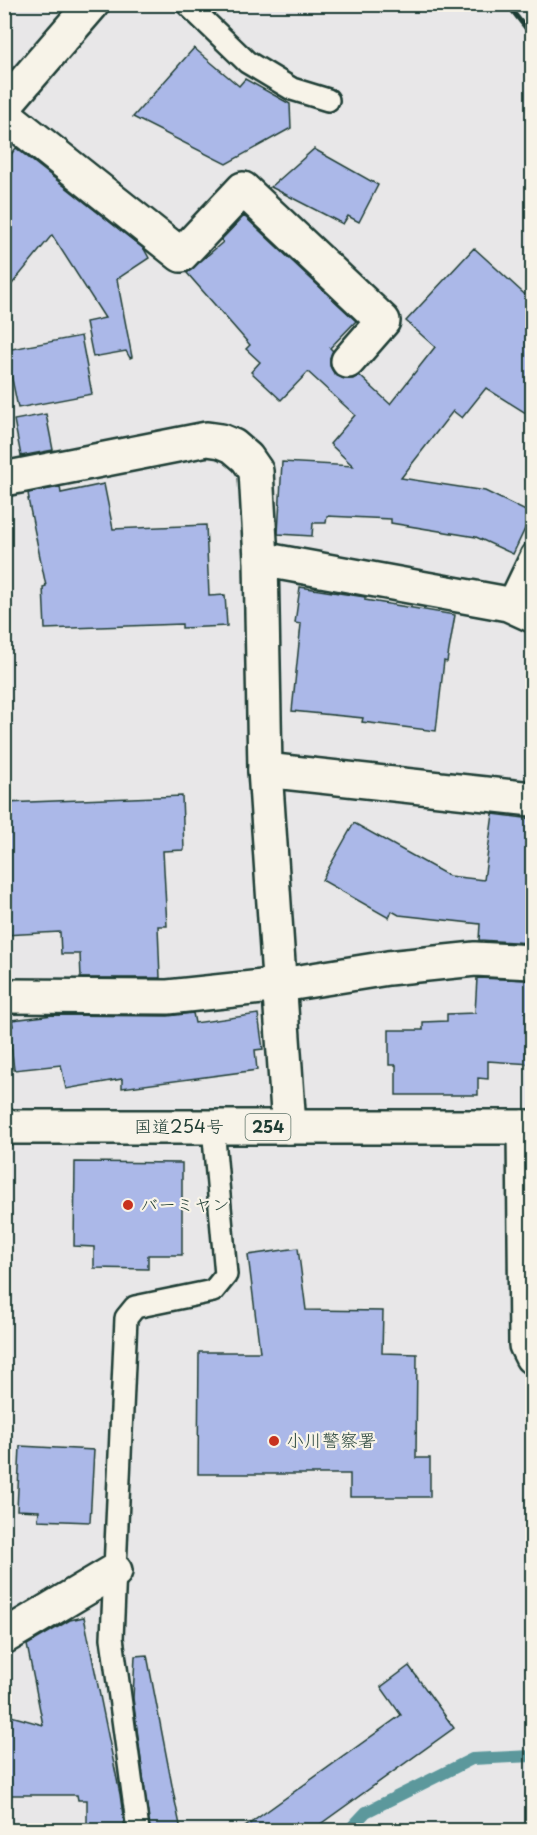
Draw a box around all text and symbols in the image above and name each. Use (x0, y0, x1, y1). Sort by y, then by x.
street label: 国道254号 (134, 1112, 224, 1139)
road number: 254 (246, 1114, 290, 1140)
place label: バーミヤン (140, 1190, 230, 1217)
marker: バーミヤン (121, 1198, 135, 1212)
place label: 小川警察署 (286, 1426, 376, 1453)
marker: 小川警察署 (267, 1434, 281, 1448)

